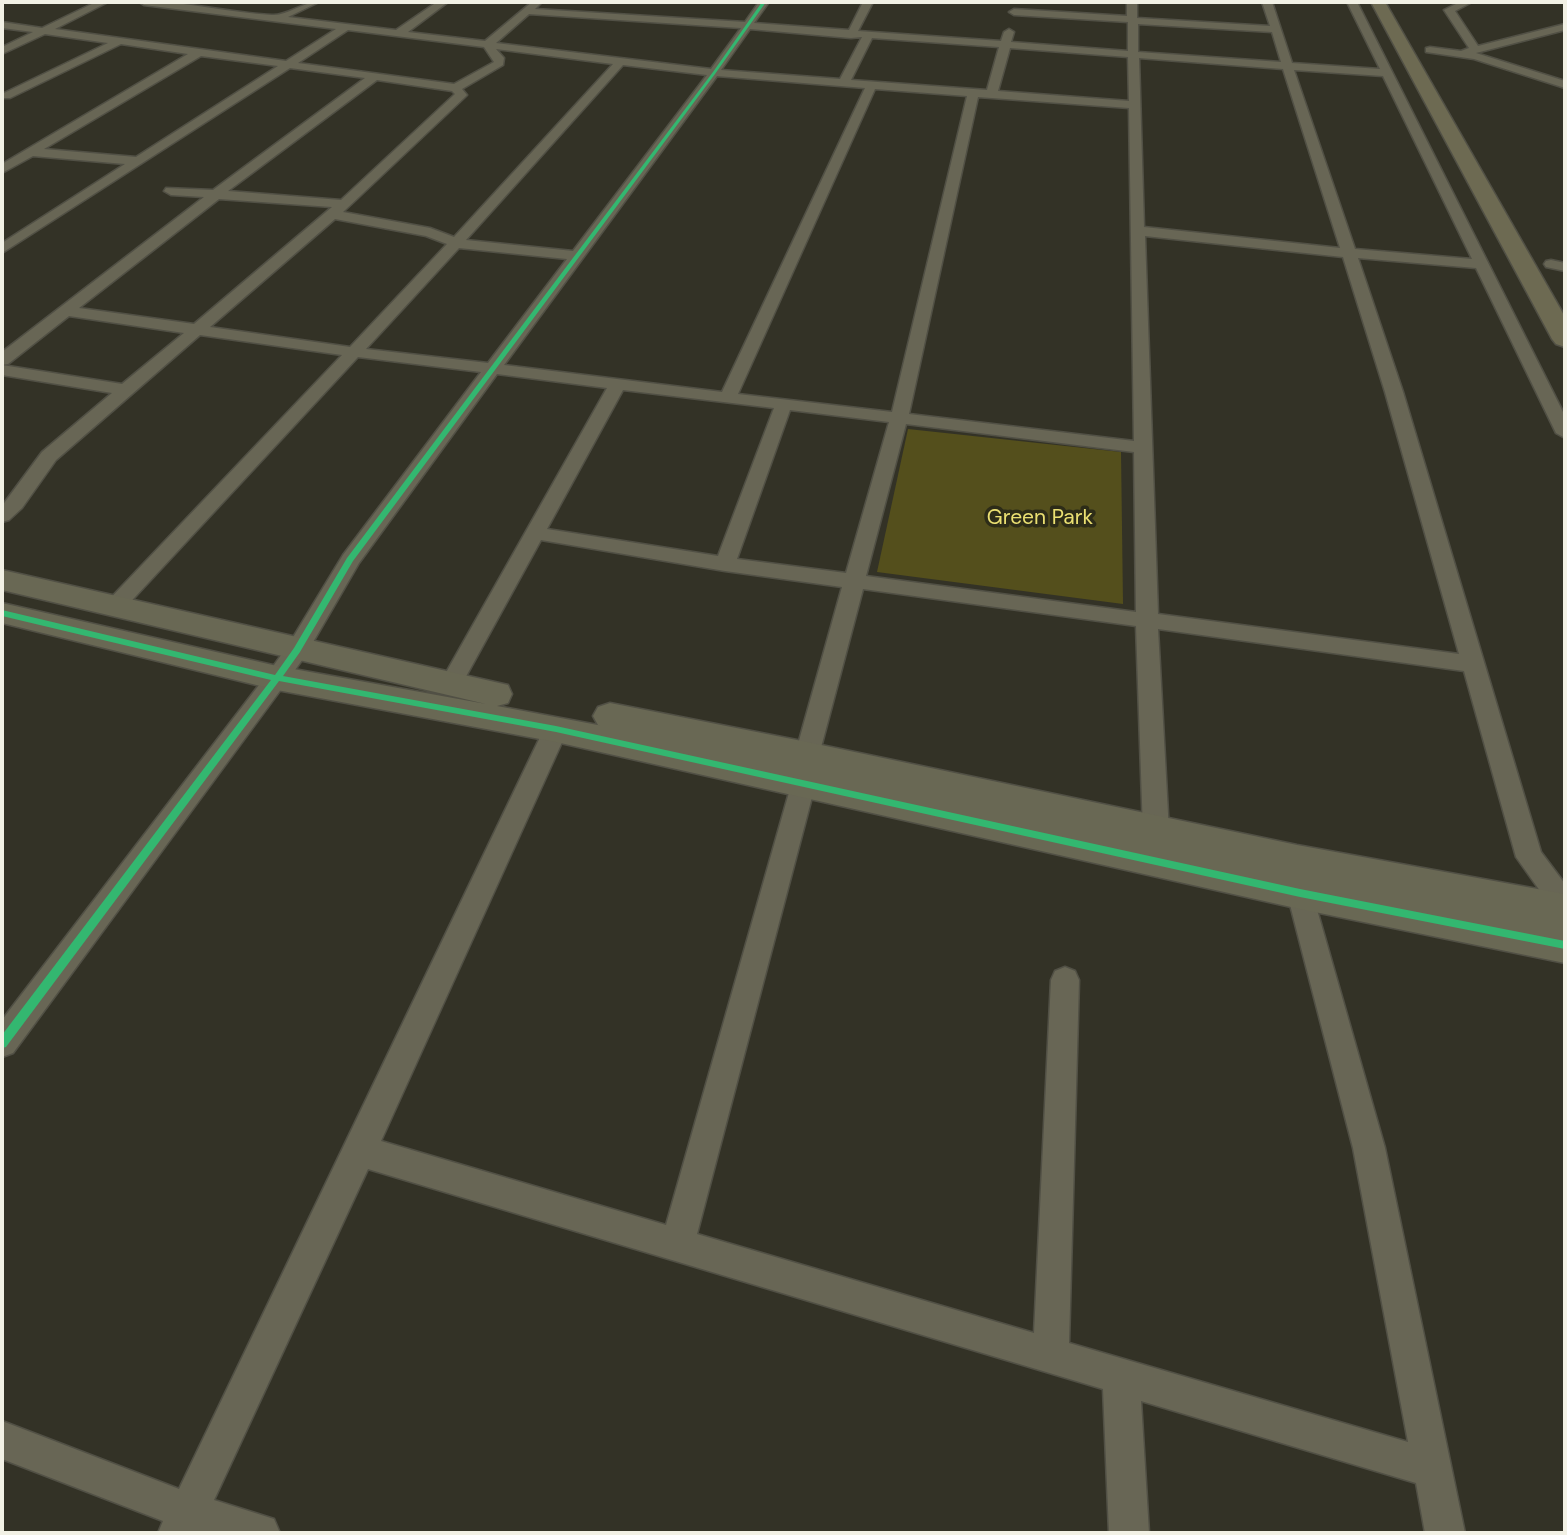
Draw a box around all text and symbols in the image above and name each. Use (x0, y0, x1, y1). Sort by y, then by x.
park label: Green Park (987, 505, 1093, 531)

